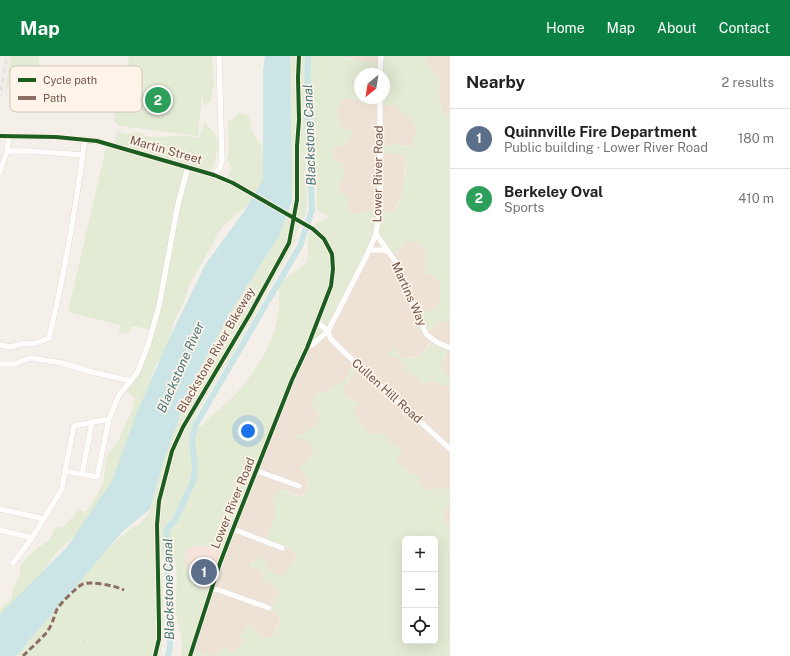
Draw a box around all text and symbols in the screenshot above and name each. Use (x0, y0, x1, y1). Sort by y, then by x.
text: Map (20, 17, 60, 39)
text: Home (546, 20, 585, 36)
text: Map (607, 20, 635, 36)
text: About (657, 20, 697, 36)
text: Contact (719, 20, 770, 36)
legend (10, 66, 142, 112)
north arrow (354, 68, 390, 104)
text: Nearby (466, 72, 525, 92)
text: Cycle path (43, 74, 97, 86)
text: 2 results (722, 75, 774, 90)
water label: Blackstone Canal (300, 84, 319, 186)
pin: 2 (145, 85, 171, 115)
text: Path (43, 92, 66, 104)
text: Quinnville Fire Department (504, 123, 697, 140)
street label: Lower River Road (370, 125, 386, 223)
text: 1 (476, 131, 482, 146)
text: 180 m (738, 131, 774, 146)
street label: Martin Street (128, 133, 204, 167)
text: Public building · Lower River Road (504, 140, 708, 155)
text: Berkeley Oval (504, 183, 603, 200)
text: 2 (475, 191, 483, 206)
text: 410 m (738, 191, 774, 206)
text: Sports (504, 200, 544, 215)
street label: Martins Way (389, 260, 430, 329)
street label: Blackstone River Bikeway (174, 285, 258, 415)
water label: Blackstone River (153, 319, 207, 415)
street label: Cullen Hill Road (349, 356, 425, 426)
your location (238, 421, 258, 441)
street label: Lower River Road (208, 455, 258, 551)
map controls (402, 536, 438, 644)
button: + (402, 536, 438, 572)
water label: Blackstone Canal (160, 538, 177, 640)
pin: 1 (191, 557, 217, 587)
button: − (402, 572, 438, 608)
button: locate (402, 608, 438, 644)

